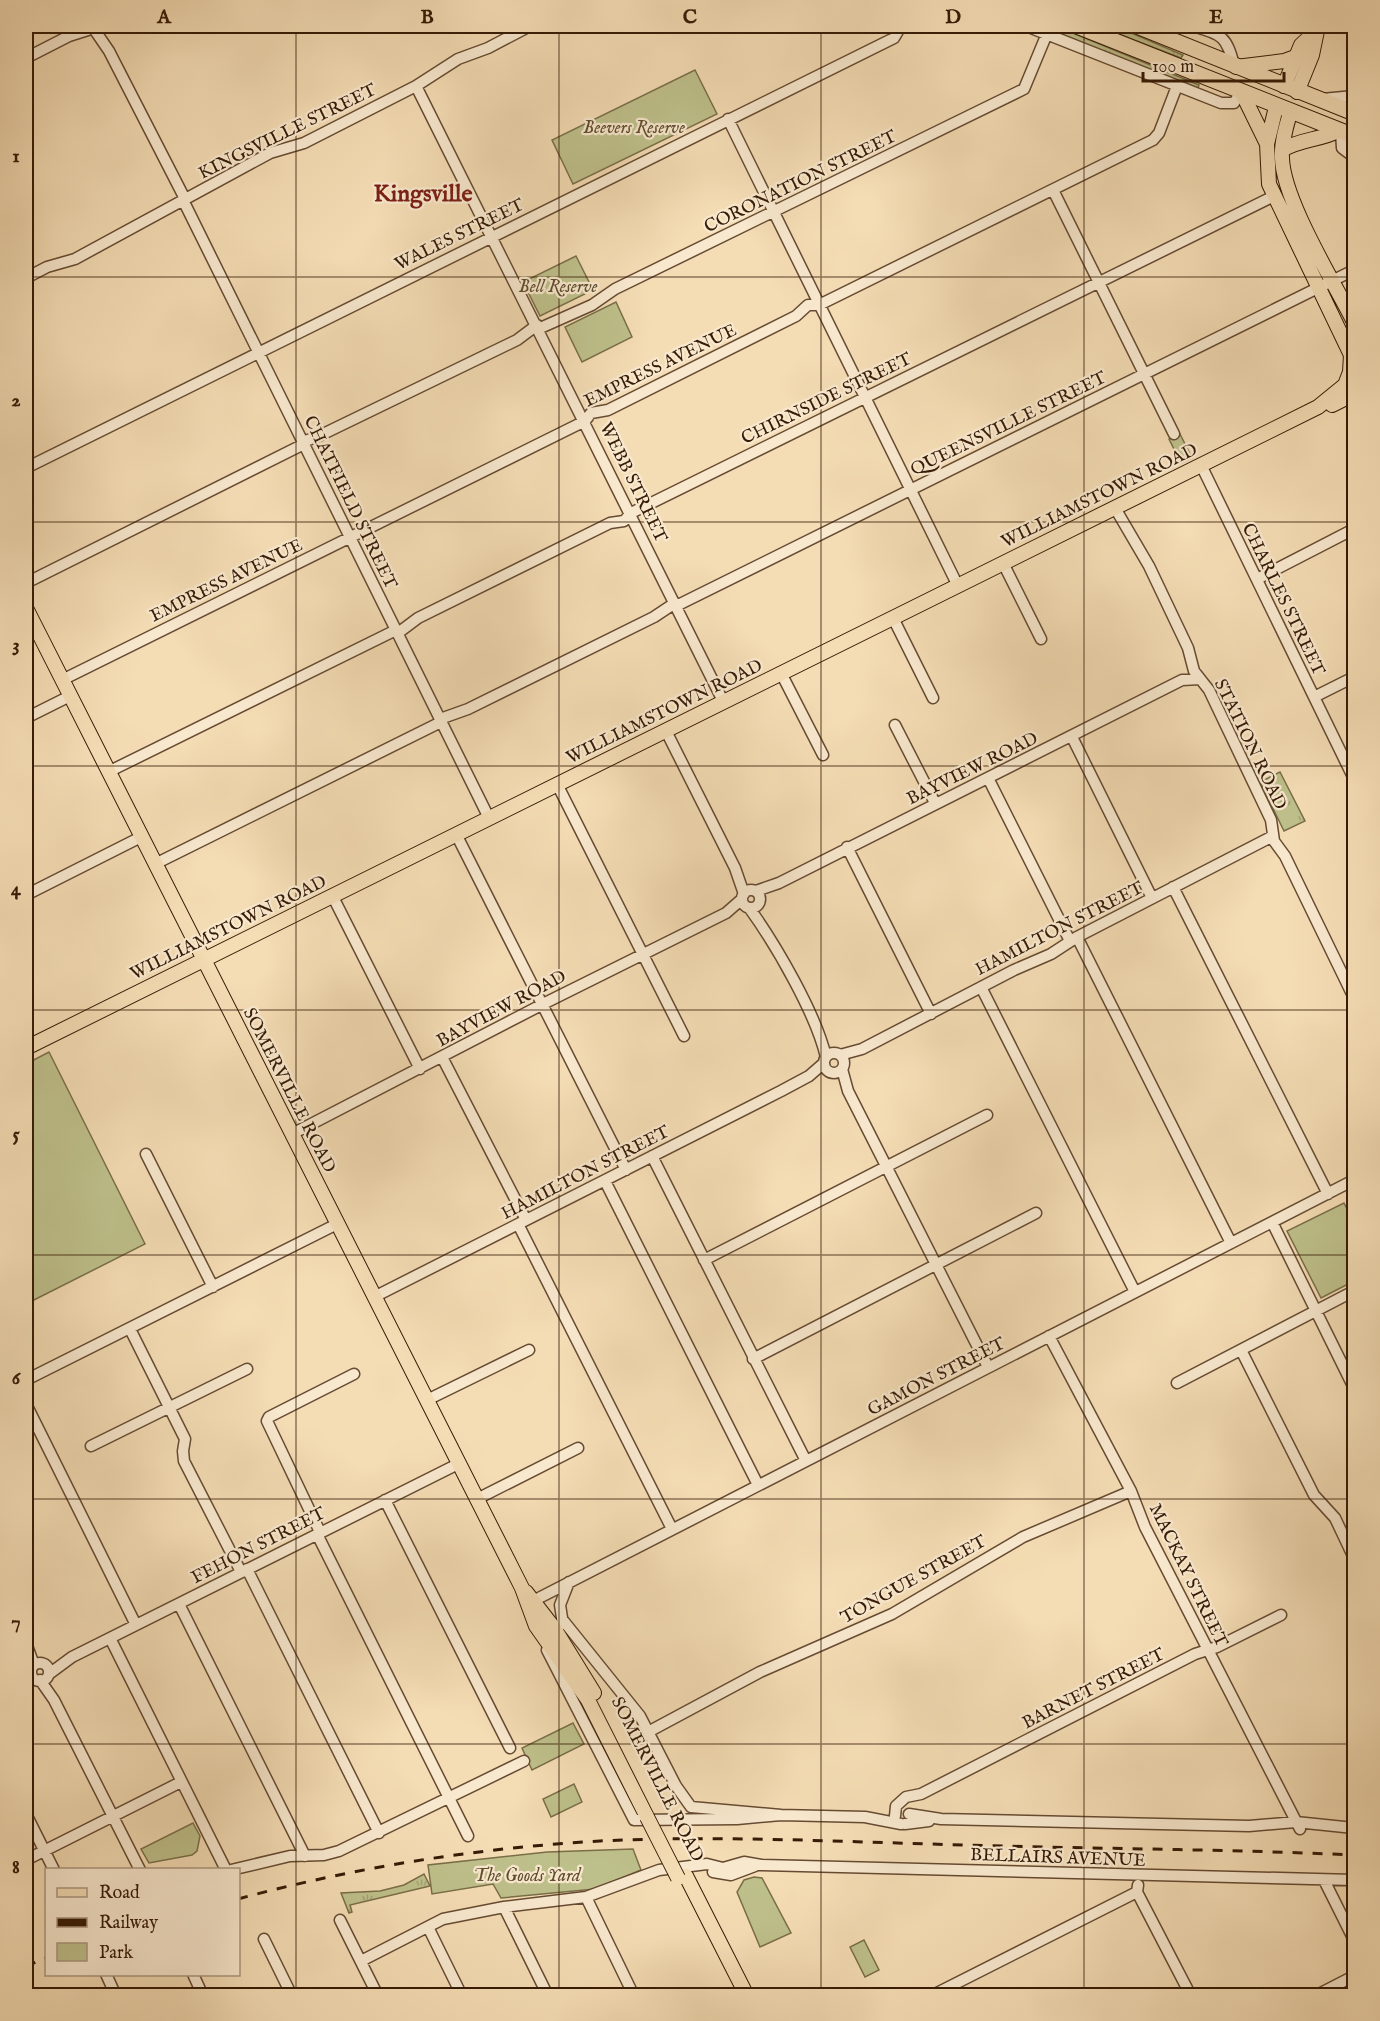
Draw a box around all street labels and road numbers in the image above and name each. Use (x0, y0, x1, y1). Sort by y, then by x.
street label: KINGSVILLE STREET (195, 79, 380, 185)
street label: CORONATION STREET (701, 126, 901, 239)
street label: WALES STREET (391, 194, 528, 277)
street label: EMPRESS AVENUE (580, 319, 741, 413)
street label: CHIRNSIDE STREET (738, 348, 916, 451)
street label: QUEENSVILLE STREET (907, 367, 1110, 482)
street label: CHATFIELD STREET (298, 412, 402, 593)
street label: WEBB STREET (594, 419, 672, 547)
street label: WILLIAMSTOWN ROAD (998, 439, 1202, 554)
street label: CHARLES STREET (1236, 520, 1329, 680)
street label: EMPRESS AVENUE (146, 534, 307, 628)
street label: WILLIAMSTOWN ROAD (563, 655, 767, 770)
street label: STATION ROAD (1208, 675, 1291, 814)
street label: BAYVIEW ROAD (903, 728, 1042, 811)
street label: WILLIAMSTOWN ROAD (127, 871, 331, 986)
street label: HAMILTON STREET (972, 877, 1148, 982)
street label: BAYVIEW ROAD (433, 966, 570, 1053)
street label: SOMERVILLE ROAD (237, 1004, 340, 1177)
street label: HAMILTON STREET (498, 1121, 674, 1226)
street label: GAMON STREET (864, 1333, 1009, 1422)
street label: MACKAY STREET (1143, 1500, 1232, 1651)
street label: FEHON STREET (188, 1503, 330, 1590)
street label: TONGUE STREET (837, 1531, 991, 1630)
street label: BARNET STREET (1019, 1644, 1169, 1735)
street label: SOMERVILLE ROAD (605, 1693, 708, 1866)
street label: BELLAIRS AVENUE (970, 1844, 1146, 1873)

